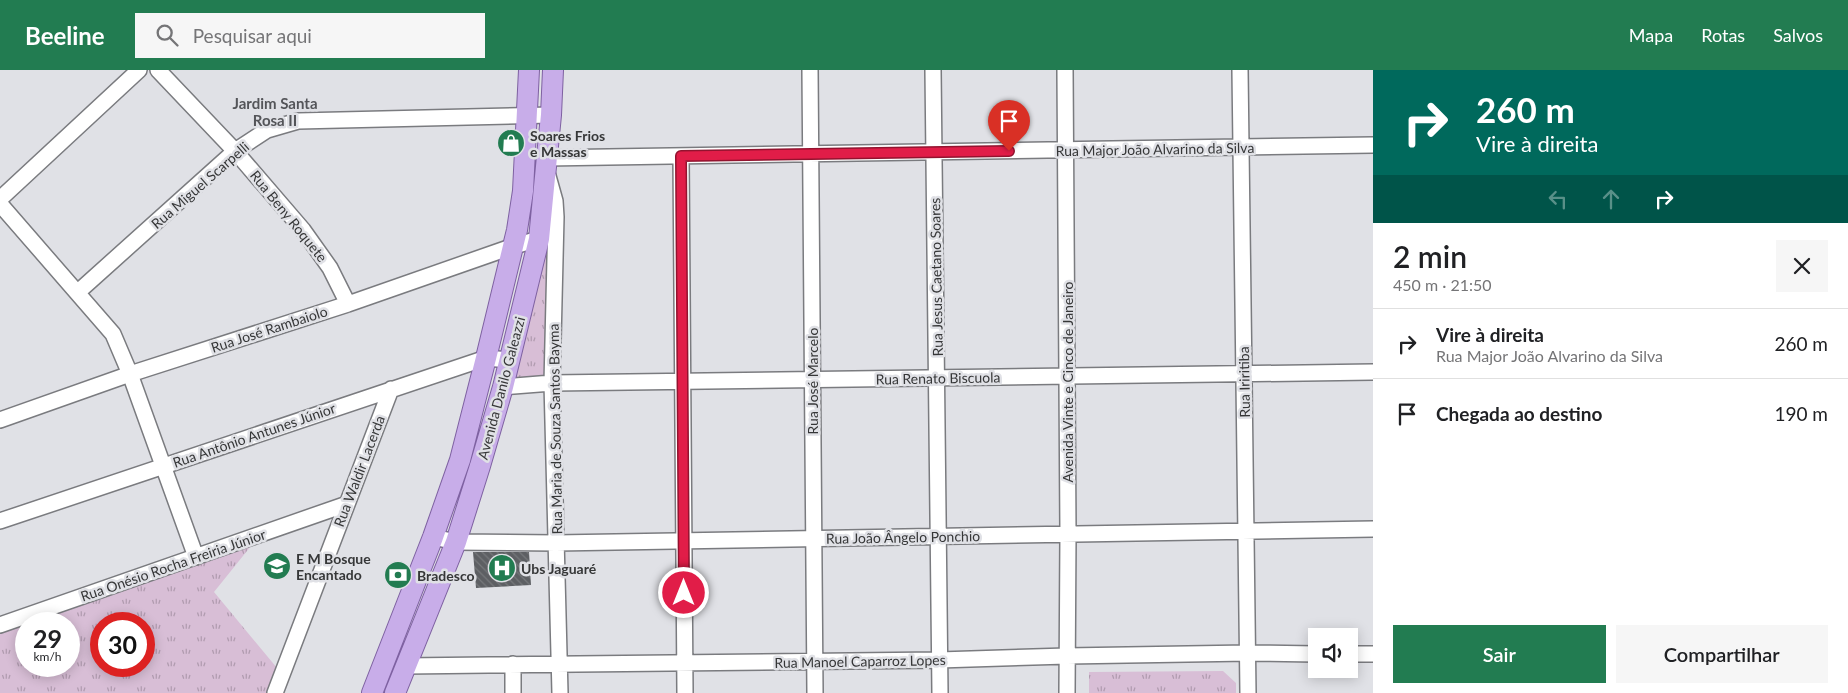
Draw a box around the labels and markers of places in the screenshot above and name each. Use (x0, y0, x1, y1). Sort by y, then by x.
pin (988, 100, 1030, 151)
place label: Soares Frios e Massas (530, 127, 605, 160)
shop icon: Soares Frios e Massas (496, 128, 526, 158)
place label: E M Bosque Encantado (296, 550, 371, 583)
school or university icon: E M Bosque Encantado (262, 551, 292, 581)
hospital icon: Ubs Jaguaré (487, 553, 517, 583)
bank icon: Bradesco (383, 560, 413, 590)
place label: Ubs Jaguaré (521, 560, 597, 577)
place label: Bradesco (417, 567, 475, 584)

